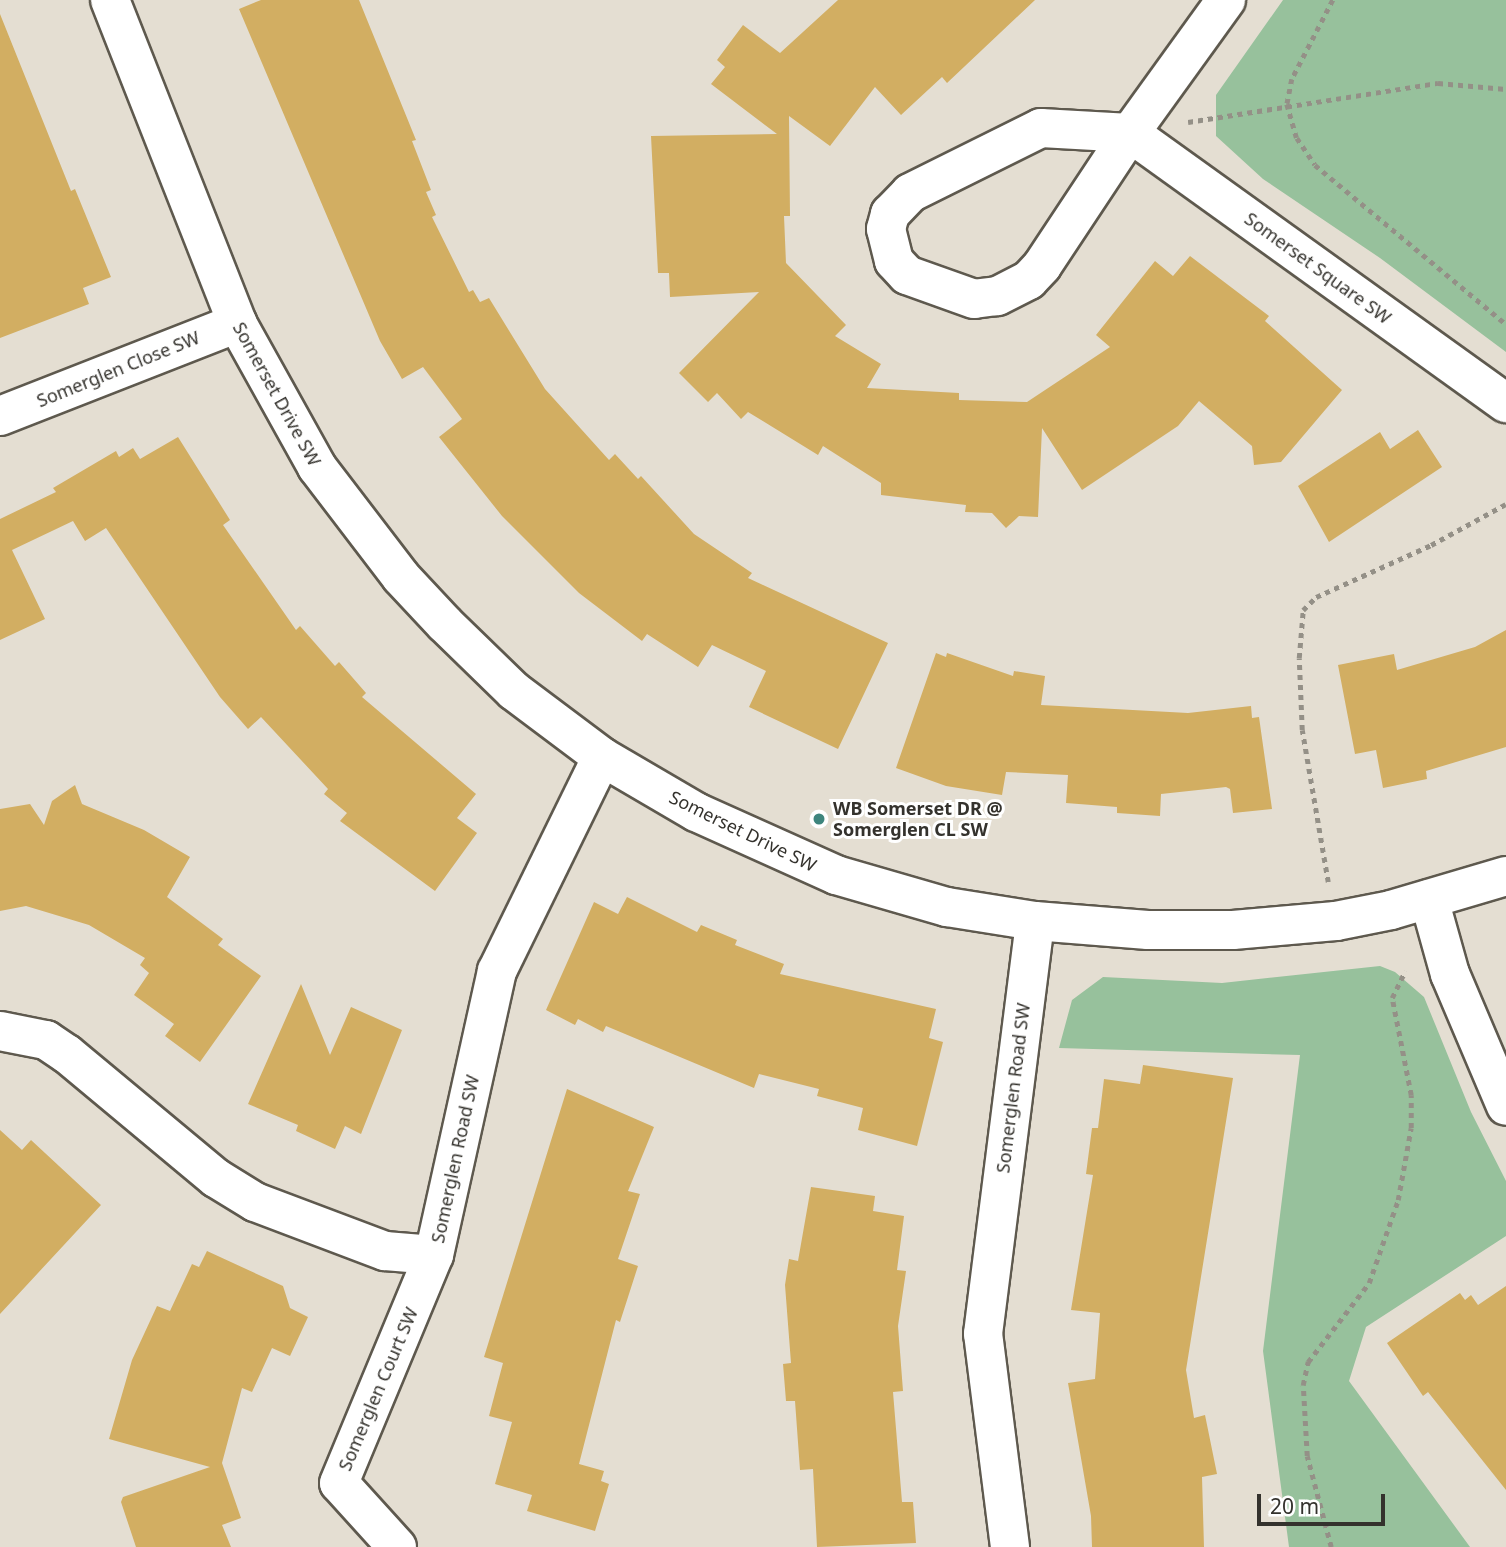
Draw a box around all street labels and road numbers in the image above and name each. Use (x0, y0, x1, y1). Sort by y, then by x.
street label: Somerset Square SW (1241, 208, 1395, 328)
street label: Somerset Drive SW (229, 318, 325, 470)
street label: Somerglen Close SW (33, 326, 203, 412)
street label: Somerset Drive SW (666, 786, 820, 876)
street label: Somerglen Road SW (992, 1002, 1034, 1174)
street label: Somerglen Road SW (427, 1073, 483, 1245)
street label: Somerglen Court SW (334, 1304, 422, 1474)

